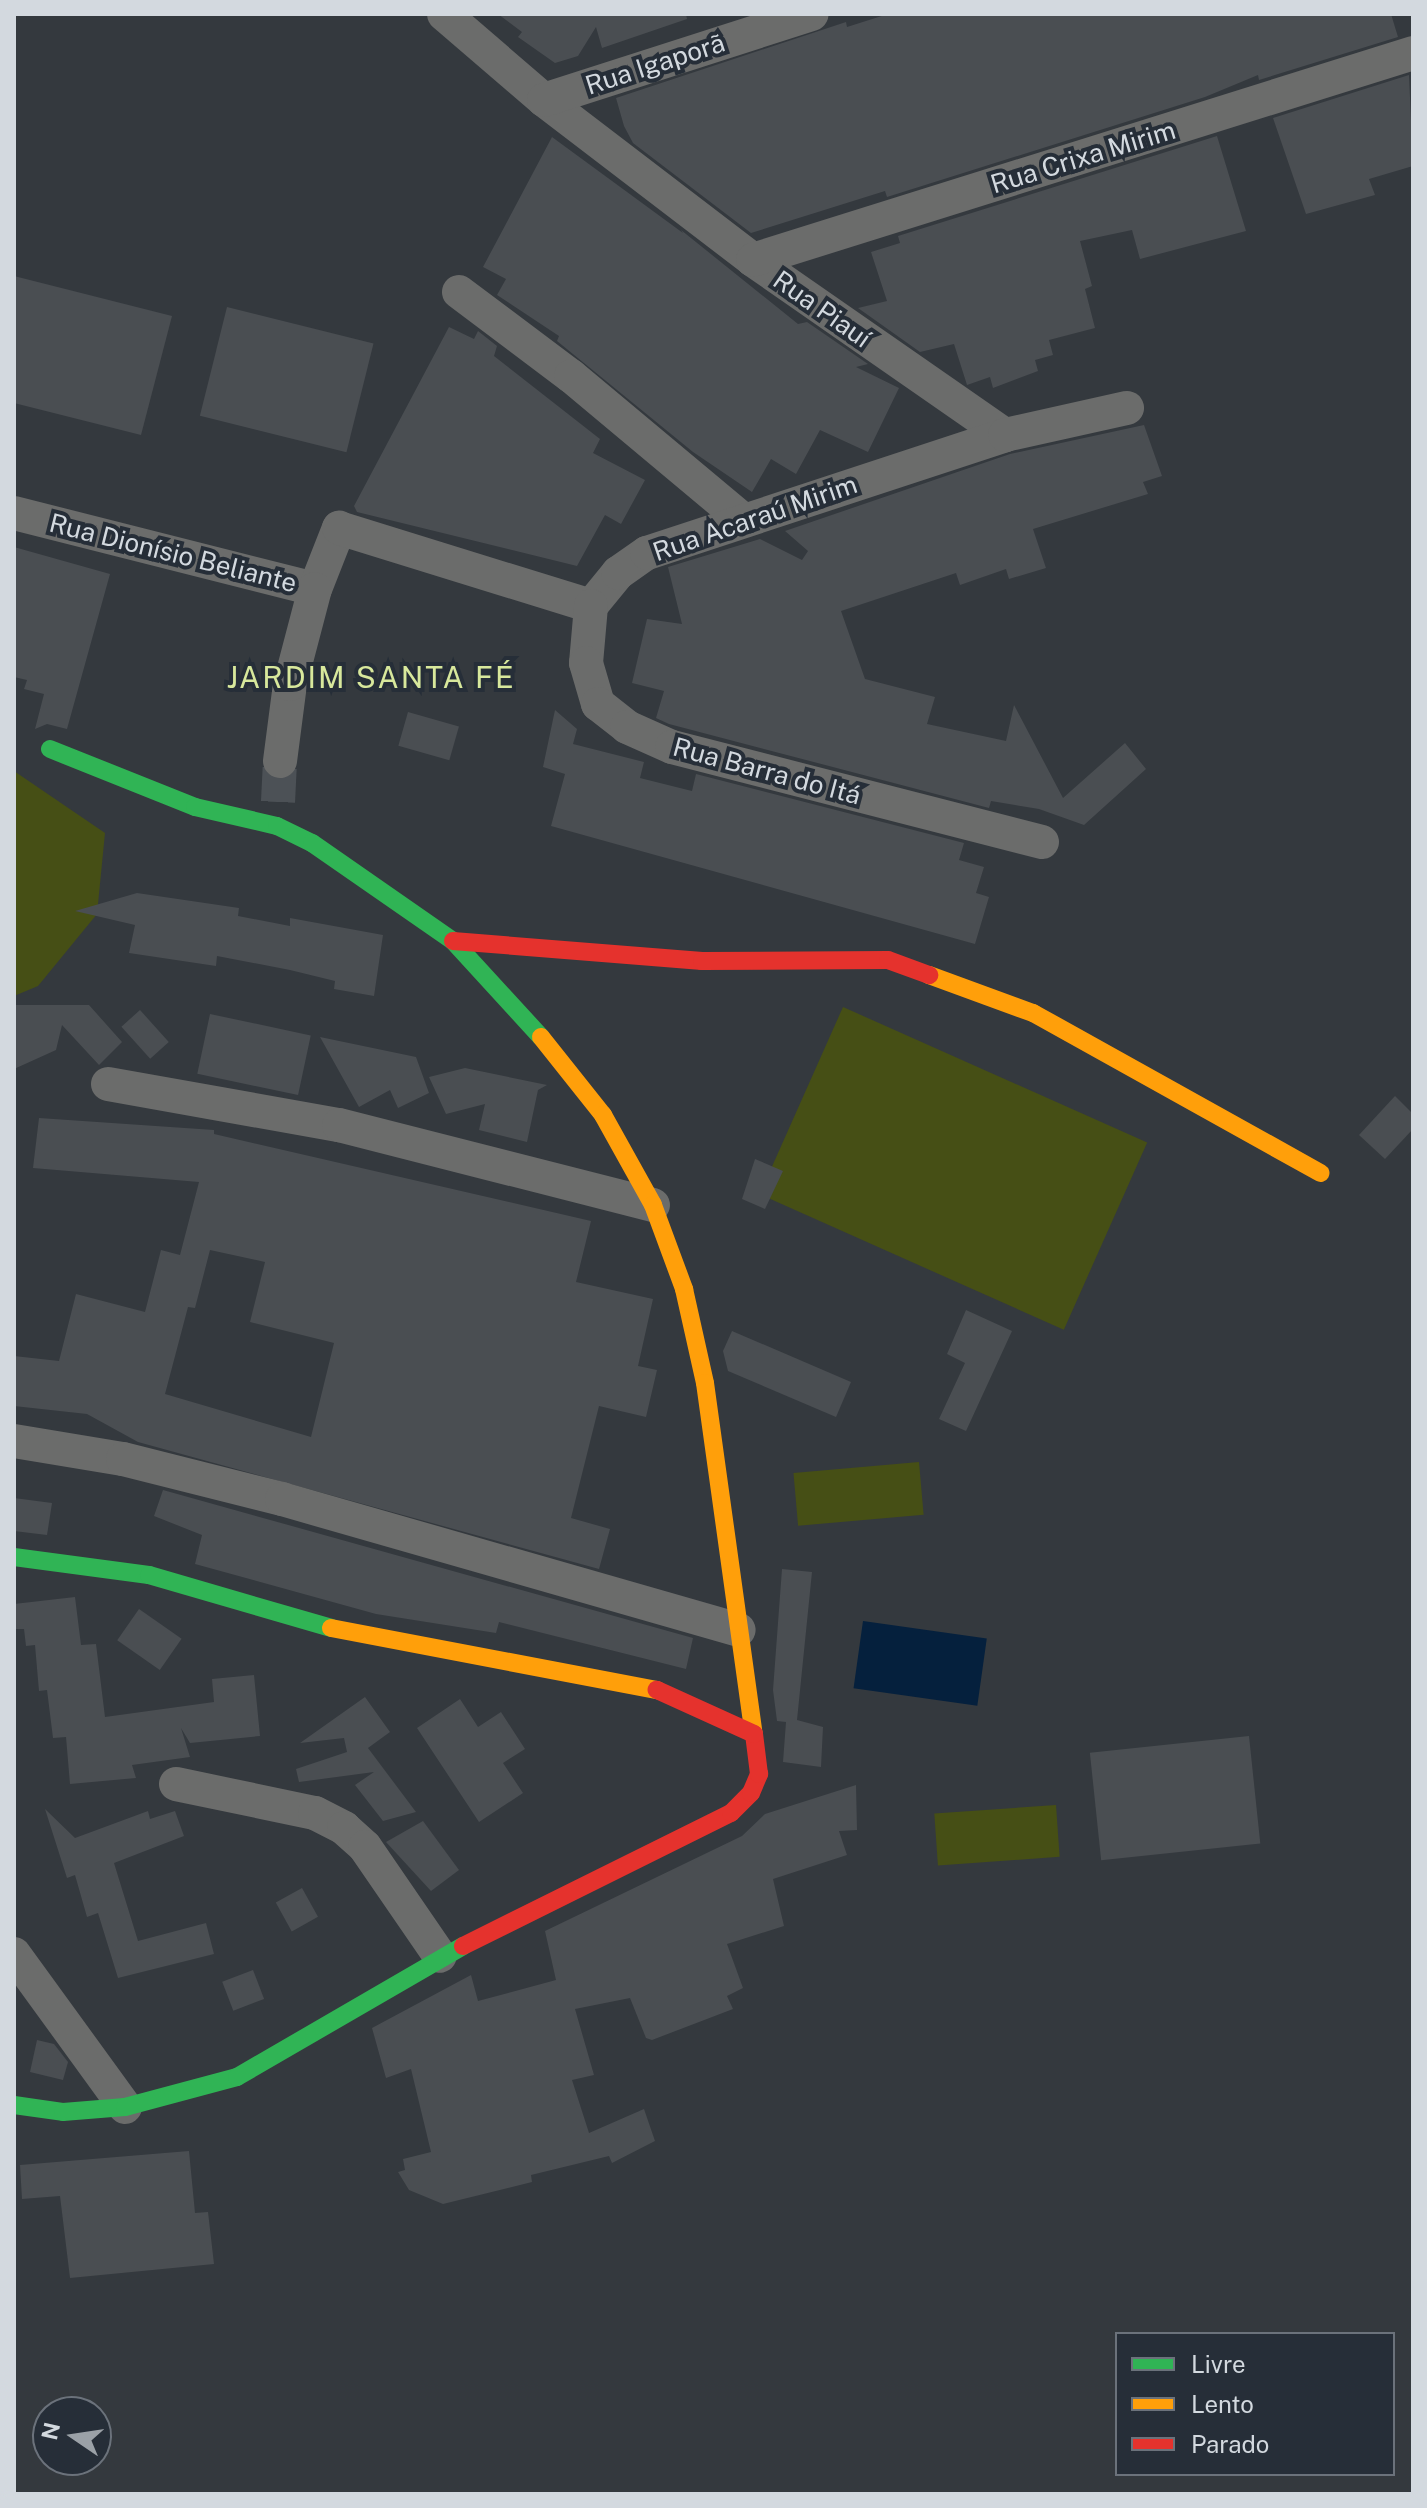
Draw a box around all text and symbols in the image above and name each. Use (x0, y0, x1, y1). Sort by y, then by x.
street label: Rua Igaporã (581, 27, 729, 101)
street label: Rua Crixa Mirim (987, 114, 1179, 200)
street label: Rua Piauí (767, 264, 877, 354)
street label: Rua Acaraú Mirim (649, 468, 861, 568)
street label: Rua Dionísio Beliante (46, 507, 300, 599)
district label: JARDIM SANTA FÉ (226, 659, 516, 695)
street label: Rua Barra do Itá (669, 731, 865, 811)
legend (1115, 2332, 1395, 2476)
text: Livre (1191, 2350, 1246, 2378)
text: Lento (1191, 2390, 1254, 2418)
north arrow (32, 2396, 112, 2476)
text: N (36, 2420, 65, 2442)
text: Parado (1191, 2430, 1269, 2458)

